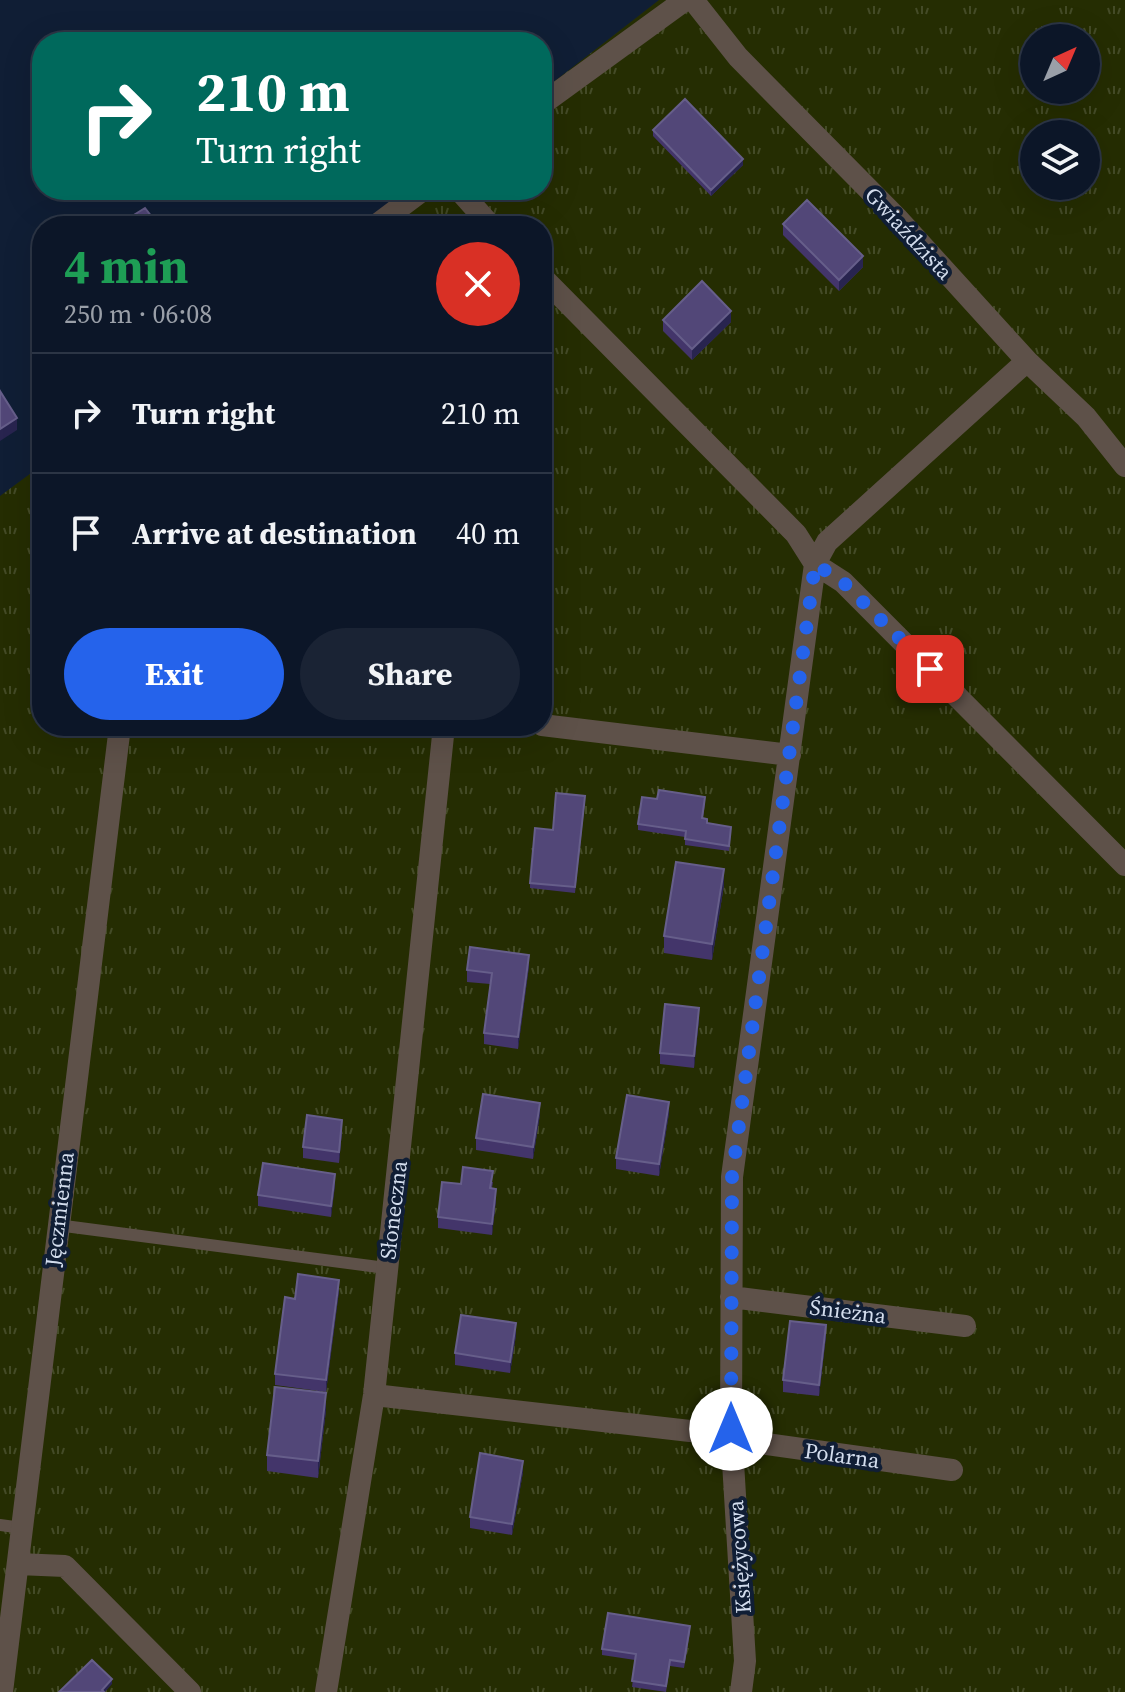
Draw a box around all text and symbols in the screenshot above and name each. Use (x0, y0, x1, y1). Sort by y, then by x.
north arrow (1020, 24, 1100, 104)
map controls (1020, 24, 1100, 200)
text: 210 m (196, 53, 350, 130)
icon: right (64, 64, 168, 168)
button: layers (1020, 120, 1100, 200)
text: Turn right (196, 126, 361, 175)
street label: Gwiaździsta (858, 180, 960, 286)
text: 4 min (64, 233, 189, 299)
button: close (436, 242, 520, 326)
text: 250 m · 06:08 (64, 296, 212, 332)
icon: right (64, 391, 108, 435)
text: Turn right (132, 393, 275, 434)
text: 210 m (441, 393, 520, 434)
icon: arrive (64, 511, 108, 555)
text: Arrive at destination (132, 513, 417, 554)
text: 40 m (456, 513, 520, 554)
button: Exit (64, 628, 284, 720)
button: Share (300, 628, 520, 720)
pin (896, 635, 964, 703)
icon: arrive (908, 647, 952, 691)
street label: Jęczmienna (37, 1149, 81, 1269)
street label: Słoneczna (372, 1158, 414, 1261)
street label: Śnieżna (808, 1291, 889, 1331)
position arrow (689, 1387, 773, 1471)
street label: Polarna (802, 1435, 882, 1475)
street label: Księżycowa (720, 1499, 758, 1615)

